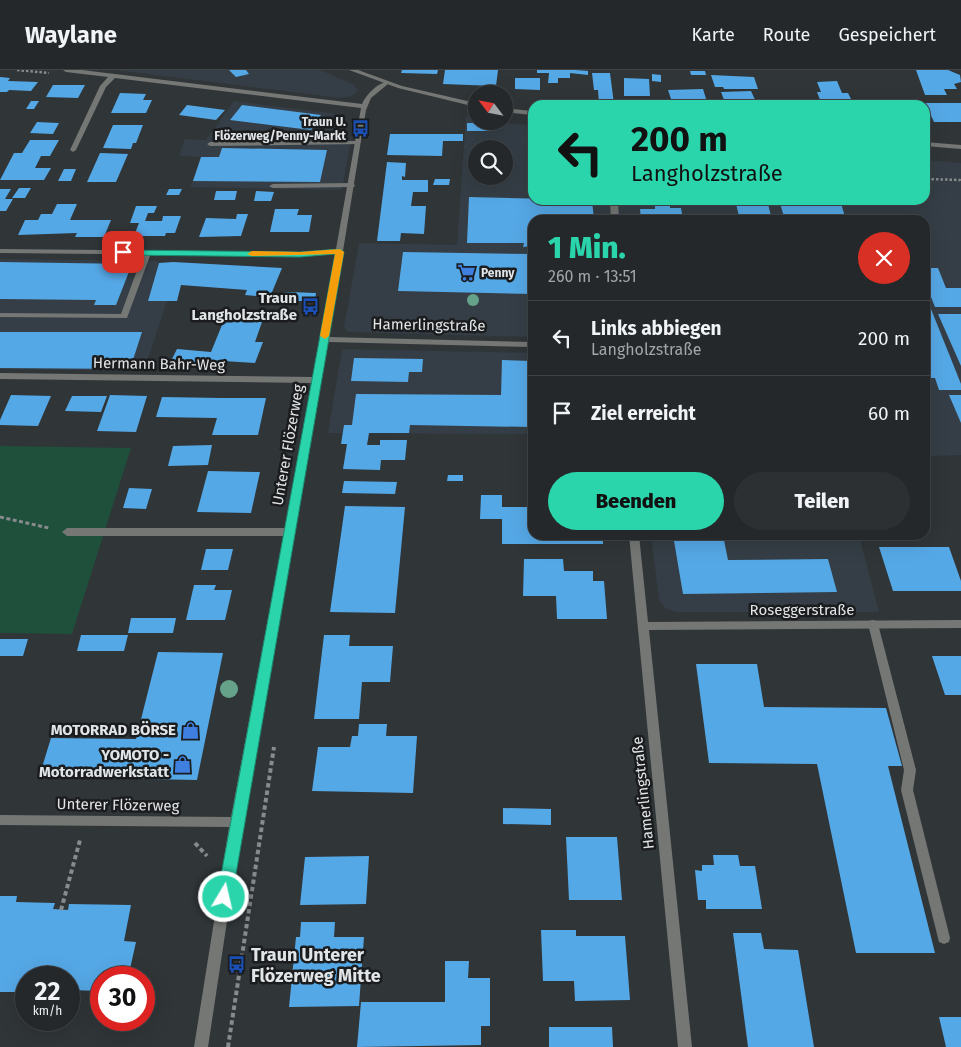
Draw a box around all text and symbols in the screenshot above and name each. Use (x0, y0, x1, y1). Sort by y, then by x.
text: Waylane (25, 21, 117, 49)
text: Karte (692, 24, 735, 46)
text: Route (763, 24, 810, 46)
text: Gespeichert (838, 24, 936, 46)
north arrow (468, 85, 512, 130)
map controls (468, 85, 513, 185)
place label: Traun U. Flözerweg/Penny-Markt (214, 115, 346, 143)
text: 200 m (631, 118, 728, 160)
bus stop icon: Traun U. Flözerweg/Penny-Markt (350, 119, 370, 139)
icon: left (548, 120, 613, 185)
button: search (468, 140, 513, 185)
text: Langholzstraße (631, 160, 783, 187)
text: 1 Min. (548, 230, 626, 266)
pin (102, 231, 144, 273)
button: close (858, 232, 910, 284)
icon: arrive (109, 238, 137, 266)
supermarket icon: Penny (457, 263, 477, 283)
place label: Penny (481, 266, 515, 280)
text: 260 m · 13:51 (548, 267, 637, 286)
place label: Traun Langholzstraße (191, 289, 297, 324)
bus stop icon: Traun Langholzstraße (301, 297, 321, 317)
street label: Hamerlingstraße (372, 315, 486, 335)
text: Links abbiegen (591, 317, 722, 340)
icon: left (548, 324, 576, 352)
text: 200 m (858, 327, 910, 350)
text: Langholzstraße (591, 340, 701, 359)
street label: Hermann Bahr-Weg (93, 354, 226, 374)
street label: Unterer Flözerweg (268, 383, 308, 507)
icon: arrive (548, 399, 576, 427)
text: Ziel erreicht (591, 402, 696, 425)
text: 60 m (868, 402, 910, 425)
button: Beenden (548, 472, 724, 530)
button: Teilen (734, 472, 910, 530)
street label: Roseggerstraße (750, 601, 854, 619)
shop icon: MOTORRAD BÖRSE (180, 720, 200, 740)
place label: MOTORRAD BÖRSE (51, 721, 176, 739)
street label: Hamerlingstraße (628, 736, 658, 850)
place label: YOMOTO - Motorradwerkstatt (39, 746, 169, 781)
shop icon: YOMOTO - Motorradwerkstatt (173, 754, 193, 774)
street label: Unterer Flözerweg (57, 795, 180, 815)
position arrow (197, 870, 249, 922)
place label: Traun Unterer Flözerweg Mitte (251, 944, 381, 987)
bus stop icon: Traun Unterer Flözerweg Mitte (227, 955, 247, 975)
speed limit sign: 30 (90, 966, 155, 1031)
text: 22 (35, 977, 60, 1007)
text: km/h (33, 1004, 62, 1018)

